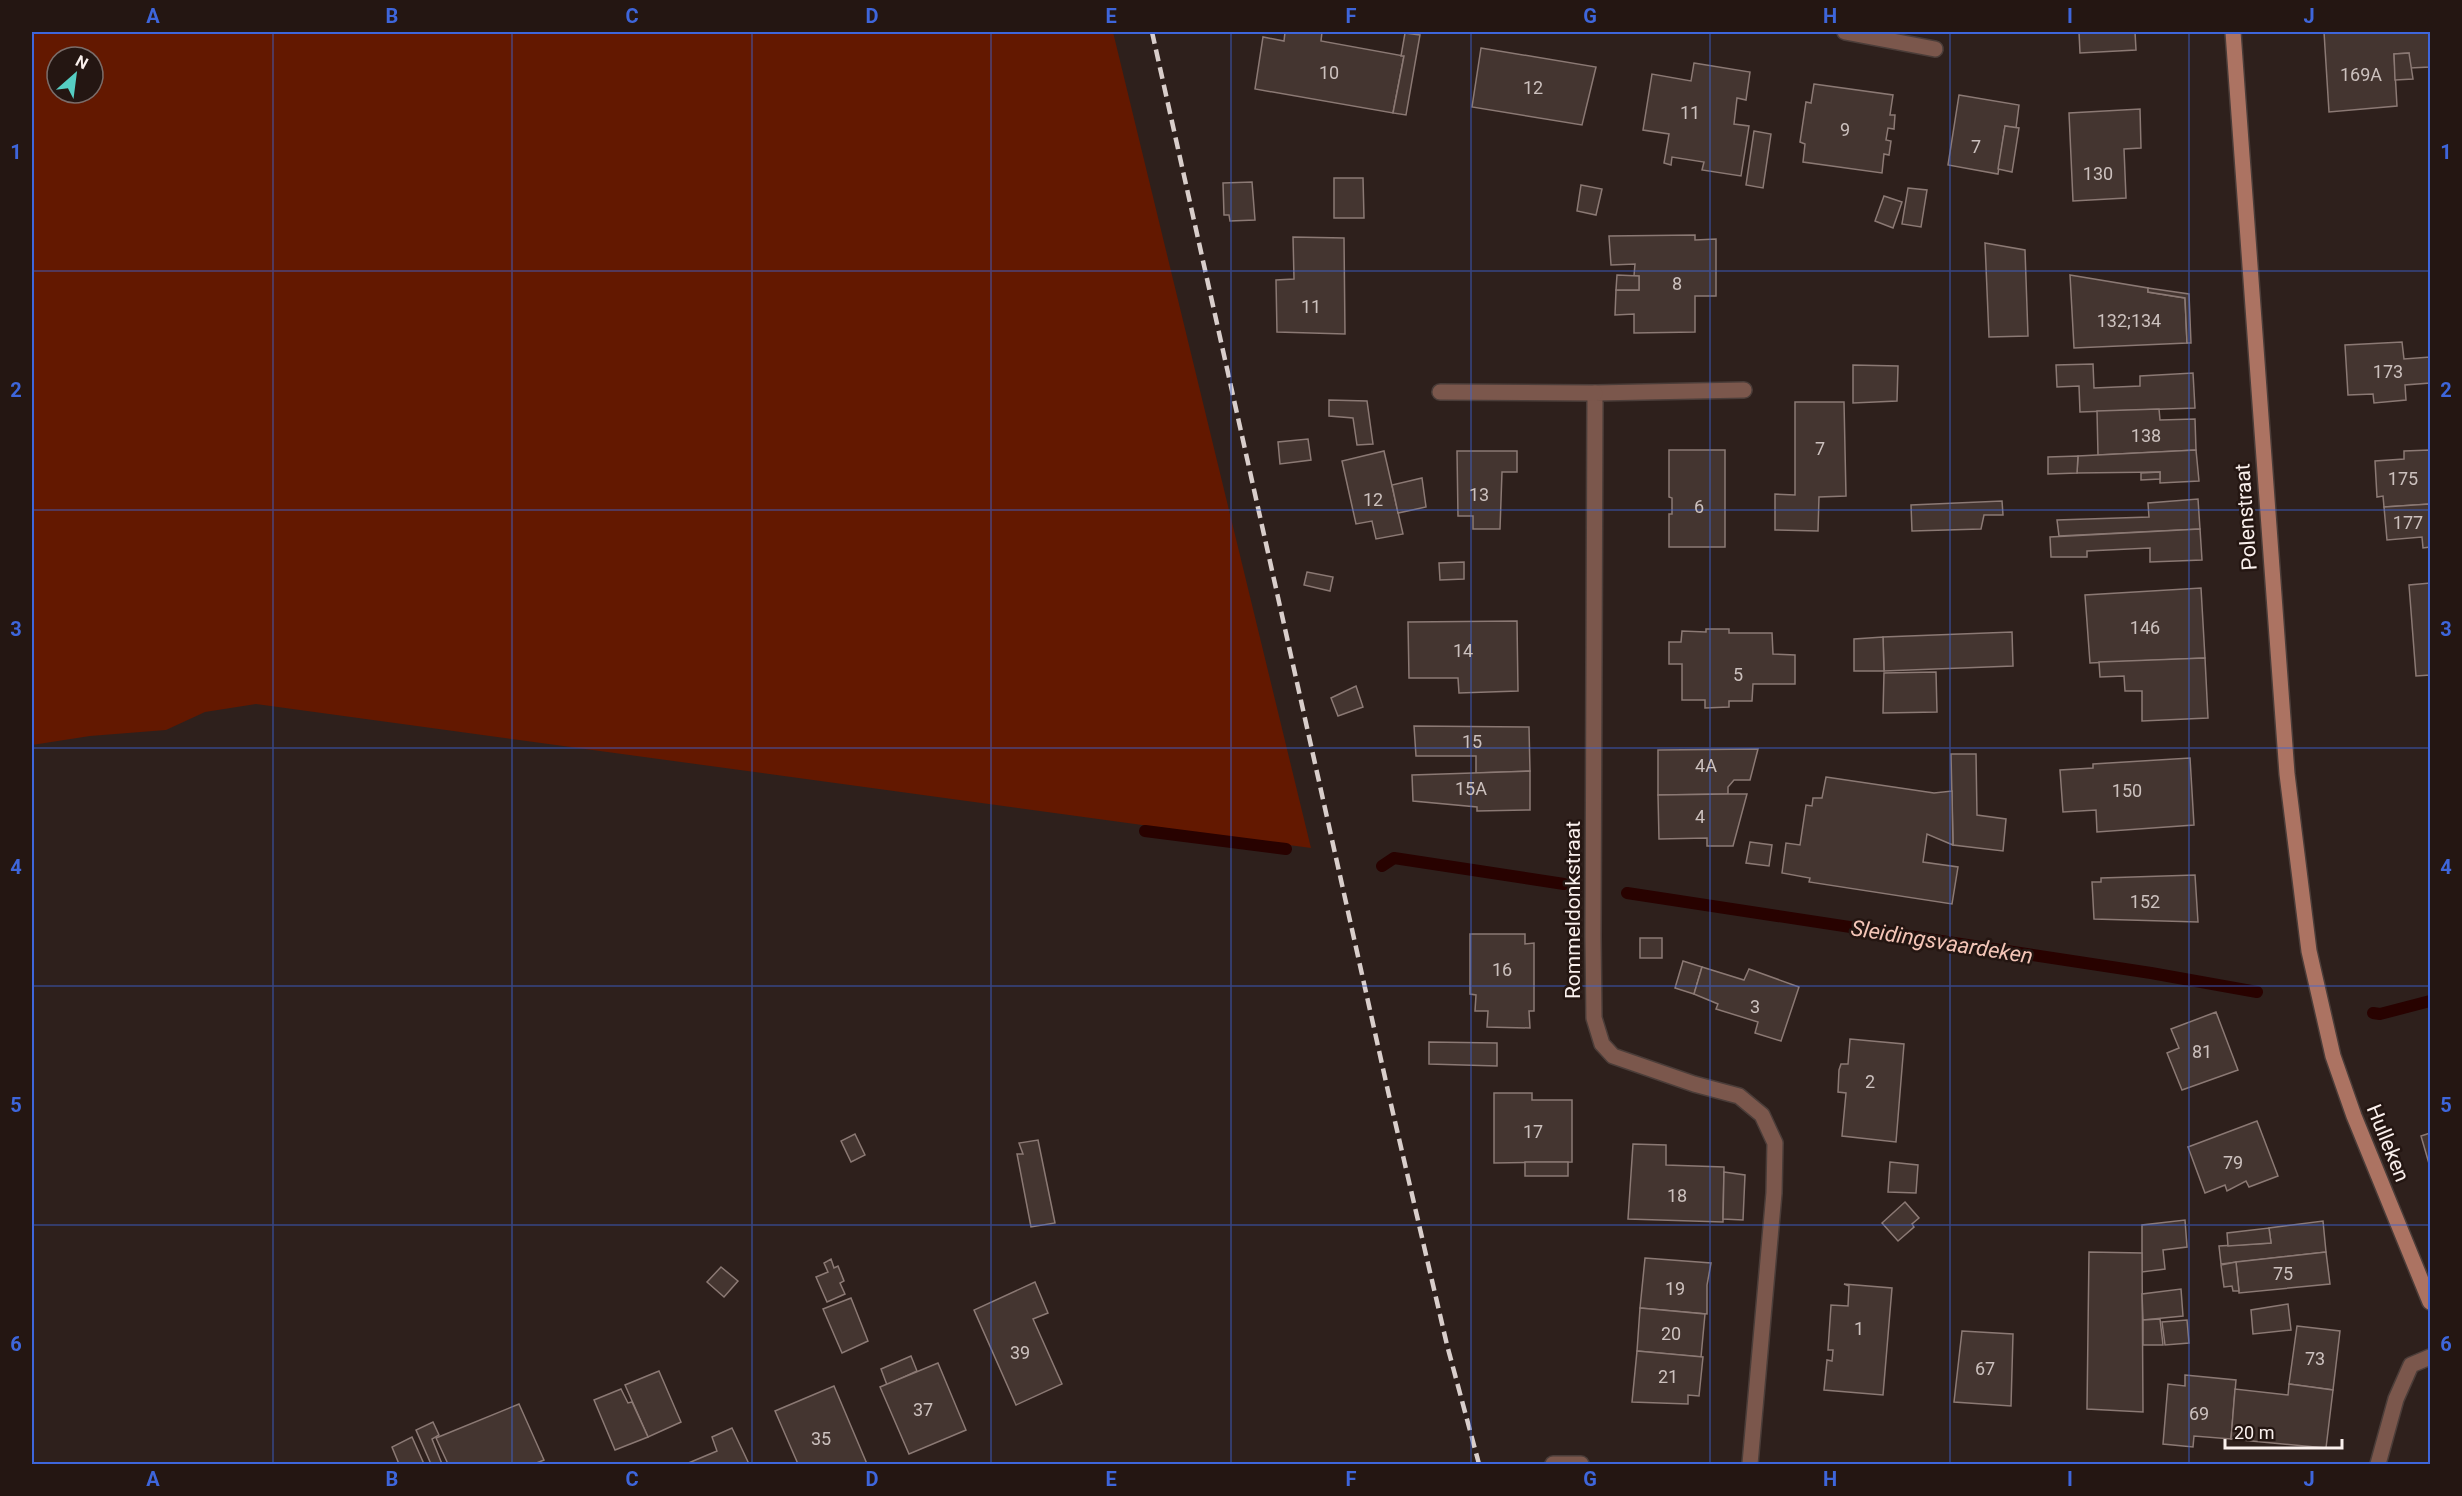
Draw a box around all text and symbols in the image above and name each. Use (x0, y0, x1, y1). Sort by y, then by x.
text: A (146, 4, 160, 28)
text: B (386, 4, 398, 28)
text: C (625, 4, 639, 28)
text: D (866, 4, 879, 28)
text: E (1105, 4, 1117, 28)
text: F (1346, 4, 1357, 28)
text: G (1583, 4, 1597, 28)
text: H (1823, 4, 1837, 28)
text: I (2067, 4, 2073, 28)
text: J (2303, 4, 2315, 28)
north arrow (45, 45, 105, 105)
text: N (72, 51, 91, 73)
house number: 10 (1319, 62, 1339, 83)
house number: 169A (2340, 64, 2382, 85)
house number: 12 (1523, 77, 1543, 98)
house number: 11 (1680, 102, 1700, 123)
house number: 9 (1840, 119, 1850, 140)
house number: 7 (1971, 136, 1981, 157)
text: 1 (10, 140, 22, 164)
text: 1 (2440, 140, 2452, 164)
house number: 130 (2083, 163, 2113, 184)
house number: 8 (1672, 273, 1682, 294)
house number: 11 (1301, 296, 1321, 317)
house number: 132;134 (2097, 310, 2161, 331)
house number: 173 (2373, 361, 2403, 382)
text: 2 (10, 378, 22, 402)
text: 2 (2440, 378, 2452, 402)
house number: 138 (2131, 425, 2161, 446)
house number: 7 (1815, 438, 1825, 459)
street label: Polenstraat (2230, 463, 2262, 571)
house number: 175 (2388, 468, 2418, 489)
house number: 13 (1469, 484, 1489, 505)
house number: 12 (1363, 489, 1383, 510)
house number: 6 (1694, 496, 1704, 517)
house number: 177 (2393, 512, 2423, 533)
text: 3 (10, 617, 22, 641)
house number: 146 (2130, 617, 2160, 638)
text: 3 (2440, 617, 2452, 641)
house number: 14 (1453, 640, 1473, 661)
house number: 5 (1733, 664, 1743, 685)
house number: 15 (1462, 731, 1482, 752)
house number: 4A (1695, 755, 1717, 776)
house number: 15A (1455, 778, 1487, 799)
house number: 150 (2112, 780, 2142, 801)
house number: 4 (1695, 806, 1705, 827)
street label: Rommeldonkstraat (1561, 821, 1585, 999)
text: 4 (10, 855, 22, 879)
text: 4 (2440, 855, 2452, 879)
house number: 152 (2130, 891, 2160, 912)
water label: Sleidingsvaardeken (1849, 915, 2035, 969)
house number: 16 (1492, 959, 1512, 980)
house number: 3 (1750, 996, 1760, 1017)
house number: 81 (2192, 1041, 2212, 1062)
house number: 2 (1865, 1071, 1875, 1092)
text: 5 (10, 1093, 22, 1117)
text: 5 (2440, 1093, 2452, 1117)
street label: Hulleken (2362, 1101, 2414, 1185)
house number: 17 (1523, 1121, 1543, 1142)
house number: 79 (2223, 1152, 2243, 1173)
house number: 18 (1667, 1185, 1687, 1206)
house number: 75 (2273, 1263, 2293, 1284)
house number: 19 (1665, 1278, 1685, 1299)
house number: 1 (1854, 1318, 1864, 1339)
house number: 20 (1661, 1323, 1681, 1344)
text: 6 (10, 1332, 22, 1356)
text: 6 (2440, 1332, 2452, 1356)
house number: 39 (1010, 1342, 1030, 1363)
house number: 73 (2305, 1348, 2325, 1369)
house number: 67 (1975, 1358, 1995, 1379)
house number: 21 (1658, 1366, 1678, 1387)
house number: 37 (913, 1399, 933, 1420)
house number: 69 (2189, 1403, 2209, 1424)
scale bar (2225, 1412, 2342, 1450)
text: 20 m (2234, 1422, 2274, 1443)
house number: 35 (811, 1428, 831, 1449)
text: A (146, 1467, 160, 1491)
text: B (386, 1467, 398, 1491)
text: C (625, 1467, 639, 1491)
text: D (866, 1467, 879, 1491)
text: E (1105, 1467, 1117, 1491)
text: F (1346, 1467, 1357, 1491)
text: G (1583, 1467, 1597, 1491)
text: H (1823, 1467, 1837, 1491)
text: I (2067, 1467, 2073, 1491)
text: J (2303, 1467, 2315, 1491)

